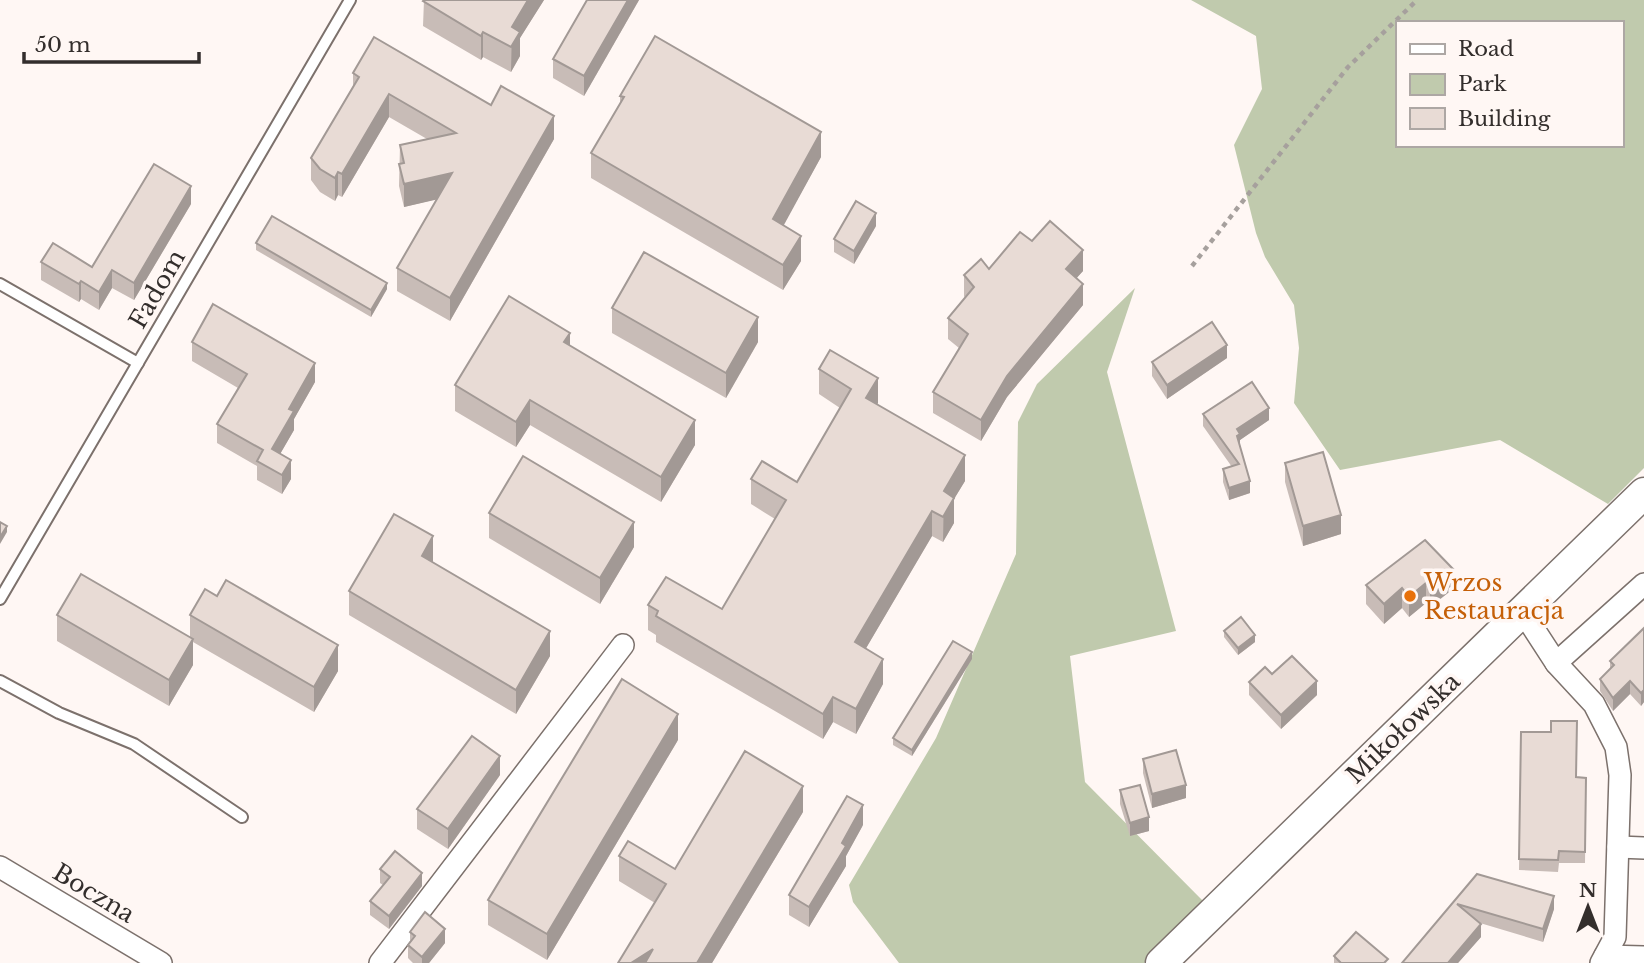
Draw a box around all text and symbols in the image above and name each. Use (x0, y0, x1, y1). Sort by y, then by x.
scale bar (24, 21, 200, 65)
legend (1396, 21, 1623, 147)
text: 50 m (35, 32, 91, 58)
text: Road (1458, 36, 1514, 62)
text: Park (1458, 71, 1507, 97)
text: Building (1458, 106, 1551, 132)
street label: Fadom (123, 244, 191, 334)
place label: Wrzos Restauracja (1423, 568, 1565, 625)
marker: Wrzos Restauracja (1402, 588, 1418, 604)
street label: Mikołowska (1340, 666, 1466, 789)
street label: Boczna (48, 857, 141, 929)
north arrow (1553, 872, 1623, 942)
text: N (1579, 879, 1597, 902)

